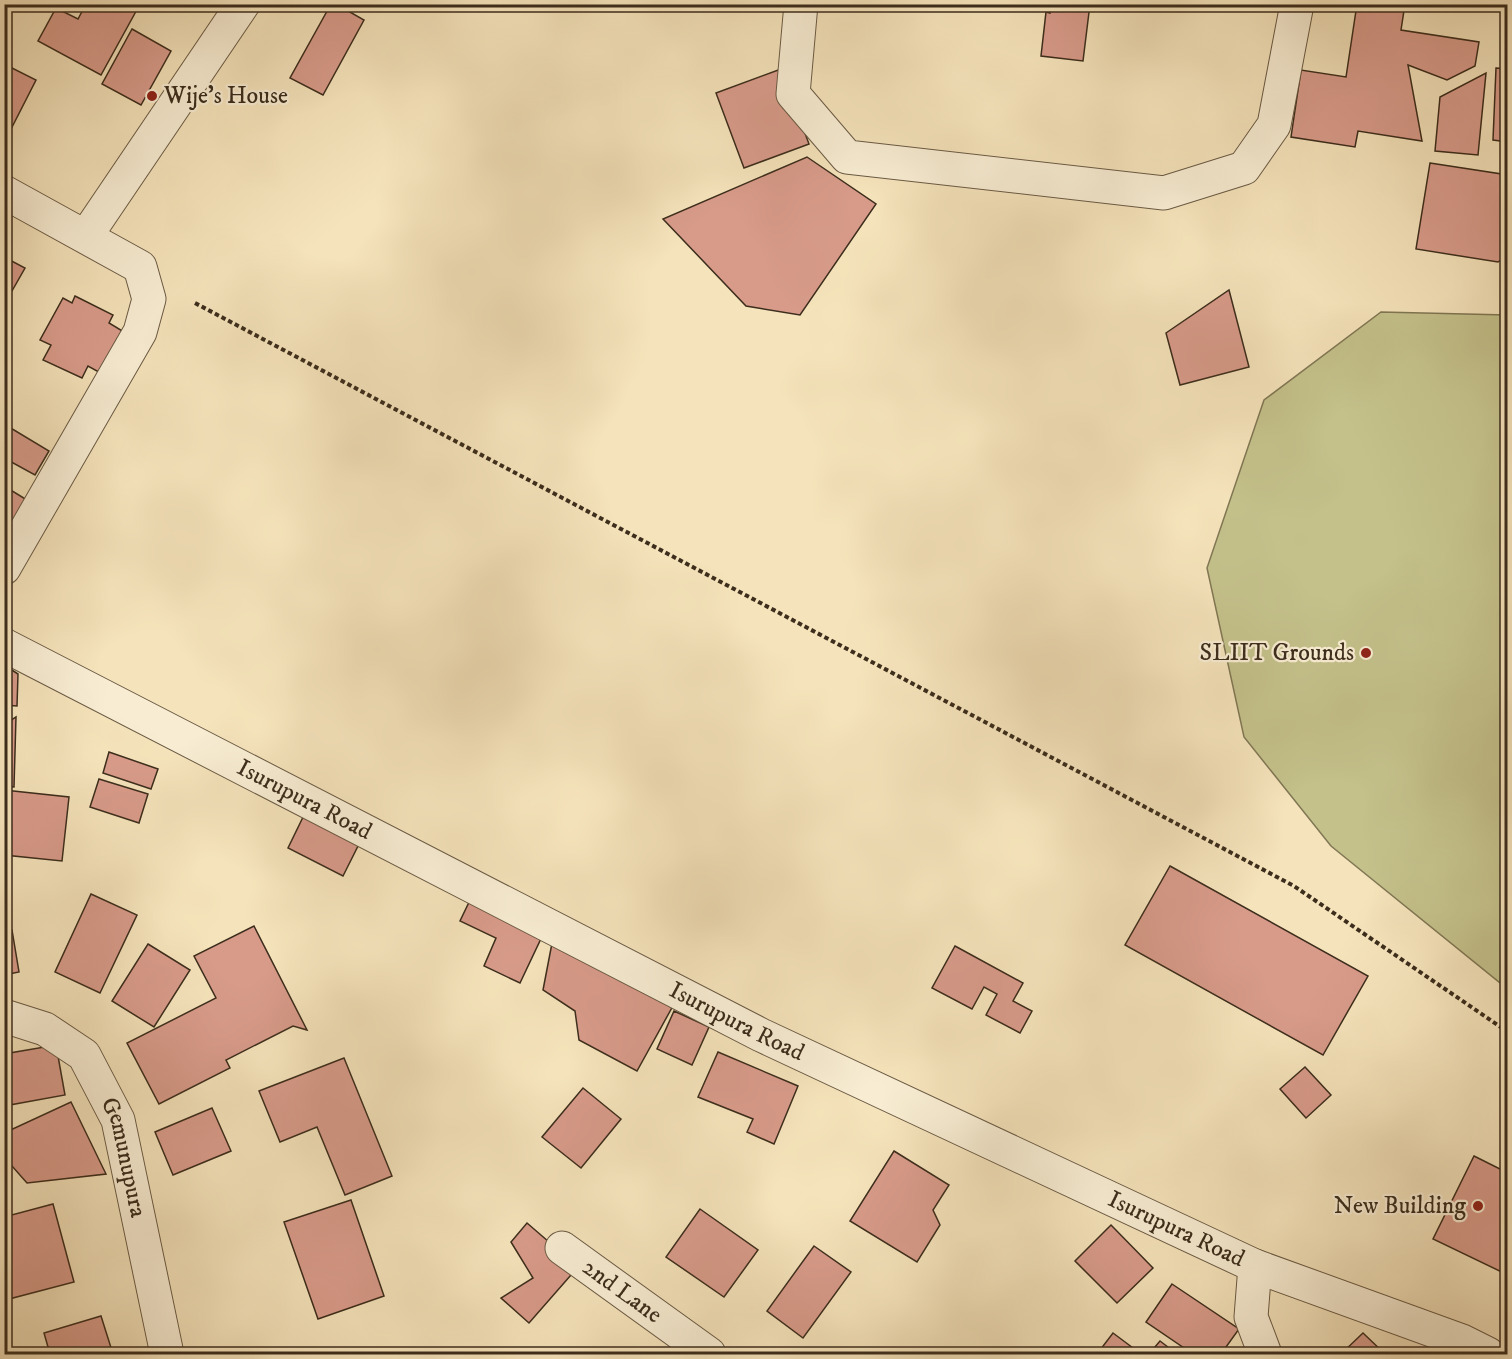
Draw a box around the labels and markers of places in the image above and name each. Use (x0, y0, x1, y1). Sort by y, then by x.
place label: Wije's House (163, 81, 288, 111)
marker: Wije's House (145, 89, 159, 103)
place label: SLIIT Grounds (1200, 638, 1354, 668)
marker: SLIIT Grounds (1359, 646, 1373, 660)
place label: New Building (1334, 1191, 1466, 1221)
marker: New Building (1471, 1199, 1485, 1213)

